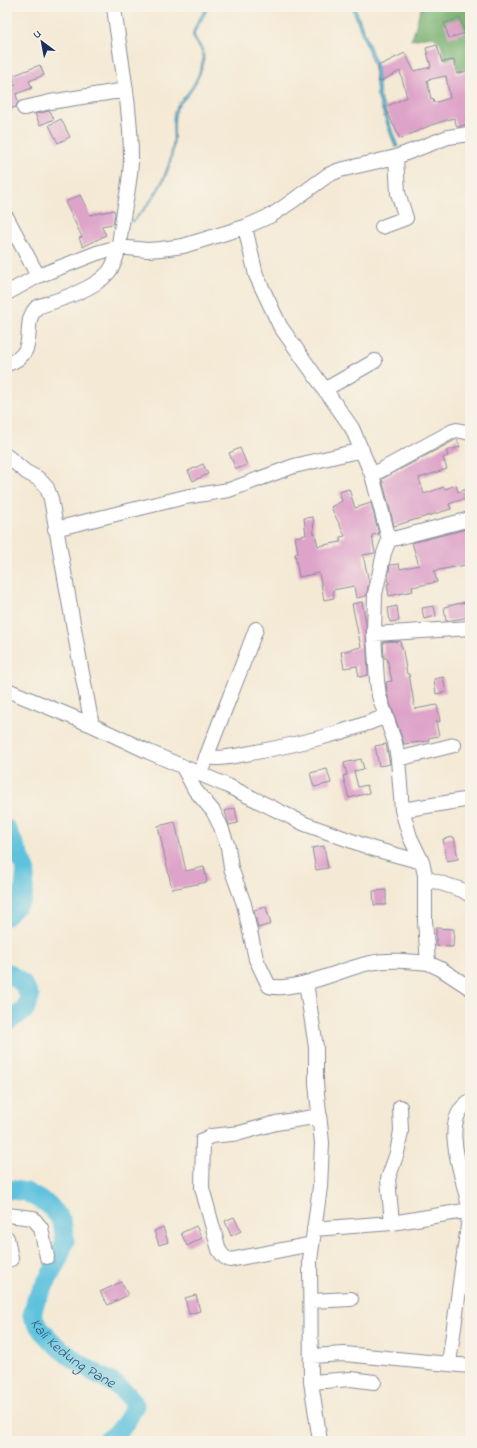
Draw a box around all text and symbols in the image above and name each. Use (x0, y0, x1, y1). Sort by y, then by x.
north arrow (22, 22, 62, 62)
text: U (30, 26, 44, 43)
water label: Kali Kedung Pane (24, 1315, 120, 1395)

